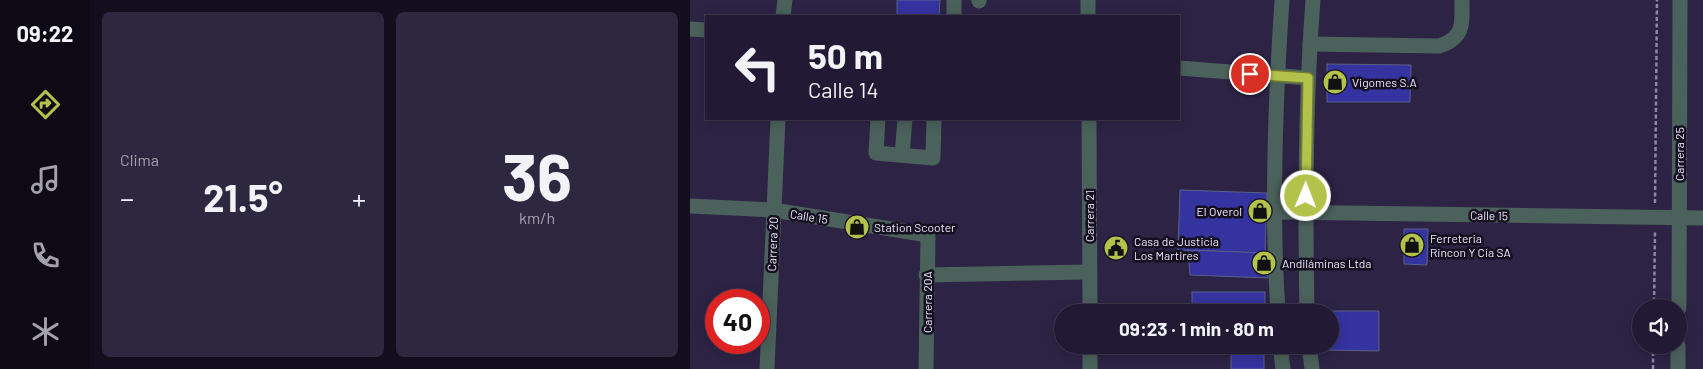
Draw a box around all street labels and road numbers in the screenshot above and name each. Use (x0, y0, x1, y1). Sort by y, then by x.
street label: Carrera 25 (1672, 127, 1686, 181)
street label: Carrera 21 (1082, 190, 1096, 242)
street label: Calle 15 (789, 206, 829, 226)
street label: Calle 15 (1470, 208, 1508, 222)
street label: Carrera 20 (764, 217, 780, 271)
street label: Carrera 20A (920, 271, 934, 333)

